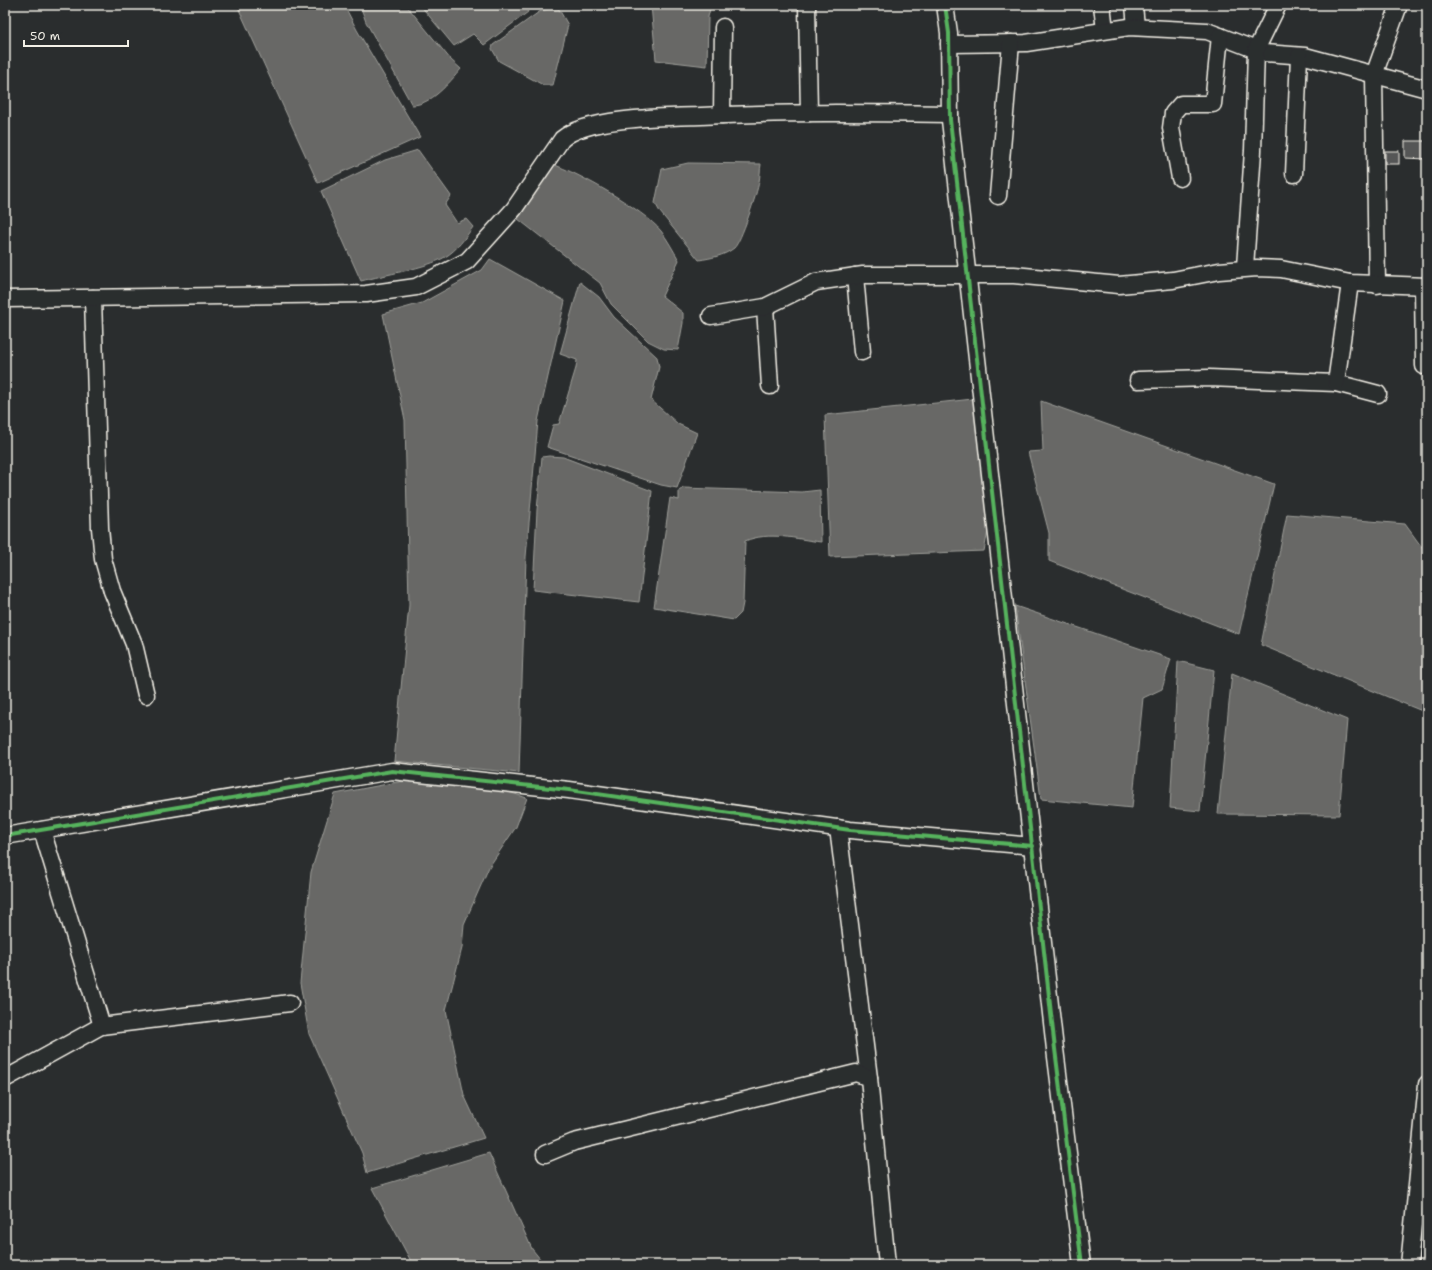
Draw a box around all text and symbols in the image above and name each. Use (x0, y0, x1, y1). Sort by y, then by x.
scale bar (24, 22, 128, 48)
text: 50 m (30, 28, 60, 44)

